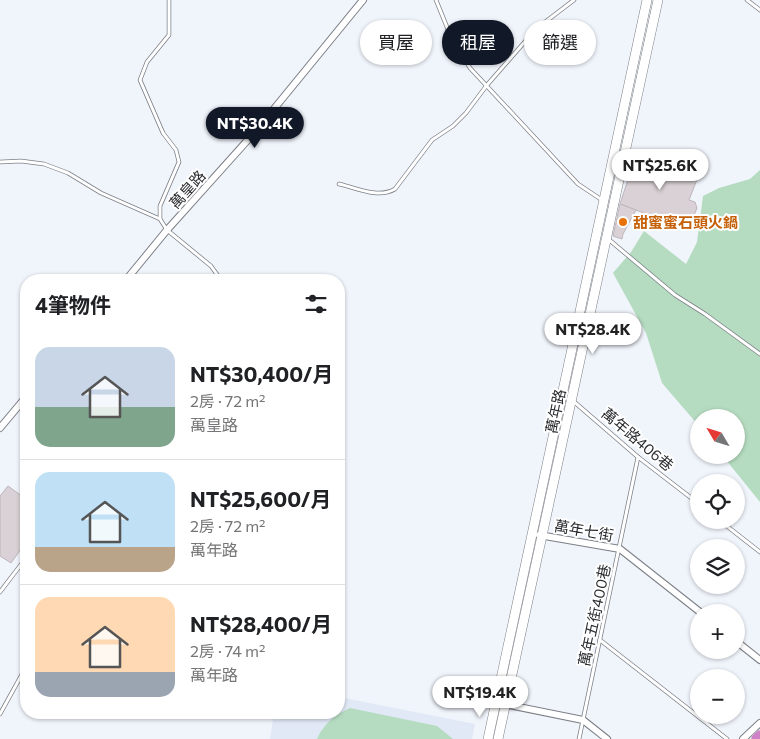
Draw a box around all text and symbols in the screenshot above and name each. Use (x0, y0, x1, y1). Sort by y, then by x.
chip: 買屋 (360, 20, 432, 65)
chip: 租屋 (442, 20, 514, 65)
chip: 篩選 (524, 20, 596, 65)
pin: NT$30.4K (203, 106, 307, 149)
text: NT$30.4K (217, 113, 293, 132)
pin: NT$25.6K (608, 148, 712, 191)
text: NT$25.6K (623, 155, 697, 174)
street label: 萬皇路 (165, 166, 209, 212)
place label: 甜蜜蜜石頭火鍋 (633, 213, 738, 231)
marker: 甜蜜蜜石頭火鍋 (617, 216, 629, 228)
icon: filters (302, 290, 330, 318)
text: 4筆物件 (35, 292, 111, 317)
pin: NT$28.4K (541, 312, 645, 355)
text: NT$28.4K (555, 319, 631, 338)
text: NT$30,400/月 (190, 361, 333, 386)
icon: home (75, 367, 135, 427)
street label: 萬年路 (542, 387, 568, 435)
text: 2房 · 72 m² (190, 391, 266, 410)
street label: 萬年路406巷 (599, 404, 677, 474)
north arrow (690, 409, 745, 464)
map controls (690, 409, 745, 724)
text: 萬皇路 (190, 415, 238, 434)
button: locate (690, 474, 745, 529)
text: NT$25,600/月 (190, 486, 331, 511)
icon: home (75, 492, 135, 552)
text: 2房 · 72 m² (190, 516, 266, 535)
street label: 萬年七街 (553, 516, 615, 544)
button: layers (690, 539, 745, 594)
text: 萬年路 (190, 540, 238, 559)
street label: 萬年五街400巷 (574, 562, 614, 668)
button: + (690, 604, 745, 659)
text: NT$28,400/月 (190, 611, 332, 636)
icon: home (75, 617, 135, 677)
text: 2房 · 74 m² (190, 641, 265, 660)
text: 萬年路 (190, 665, 238, 684)
button: − (690, 669, 745, 724)
pin: NT$19.4K (428, 676, 532, 718)
text: NT$19.4K (443, 682, 517, 701)

